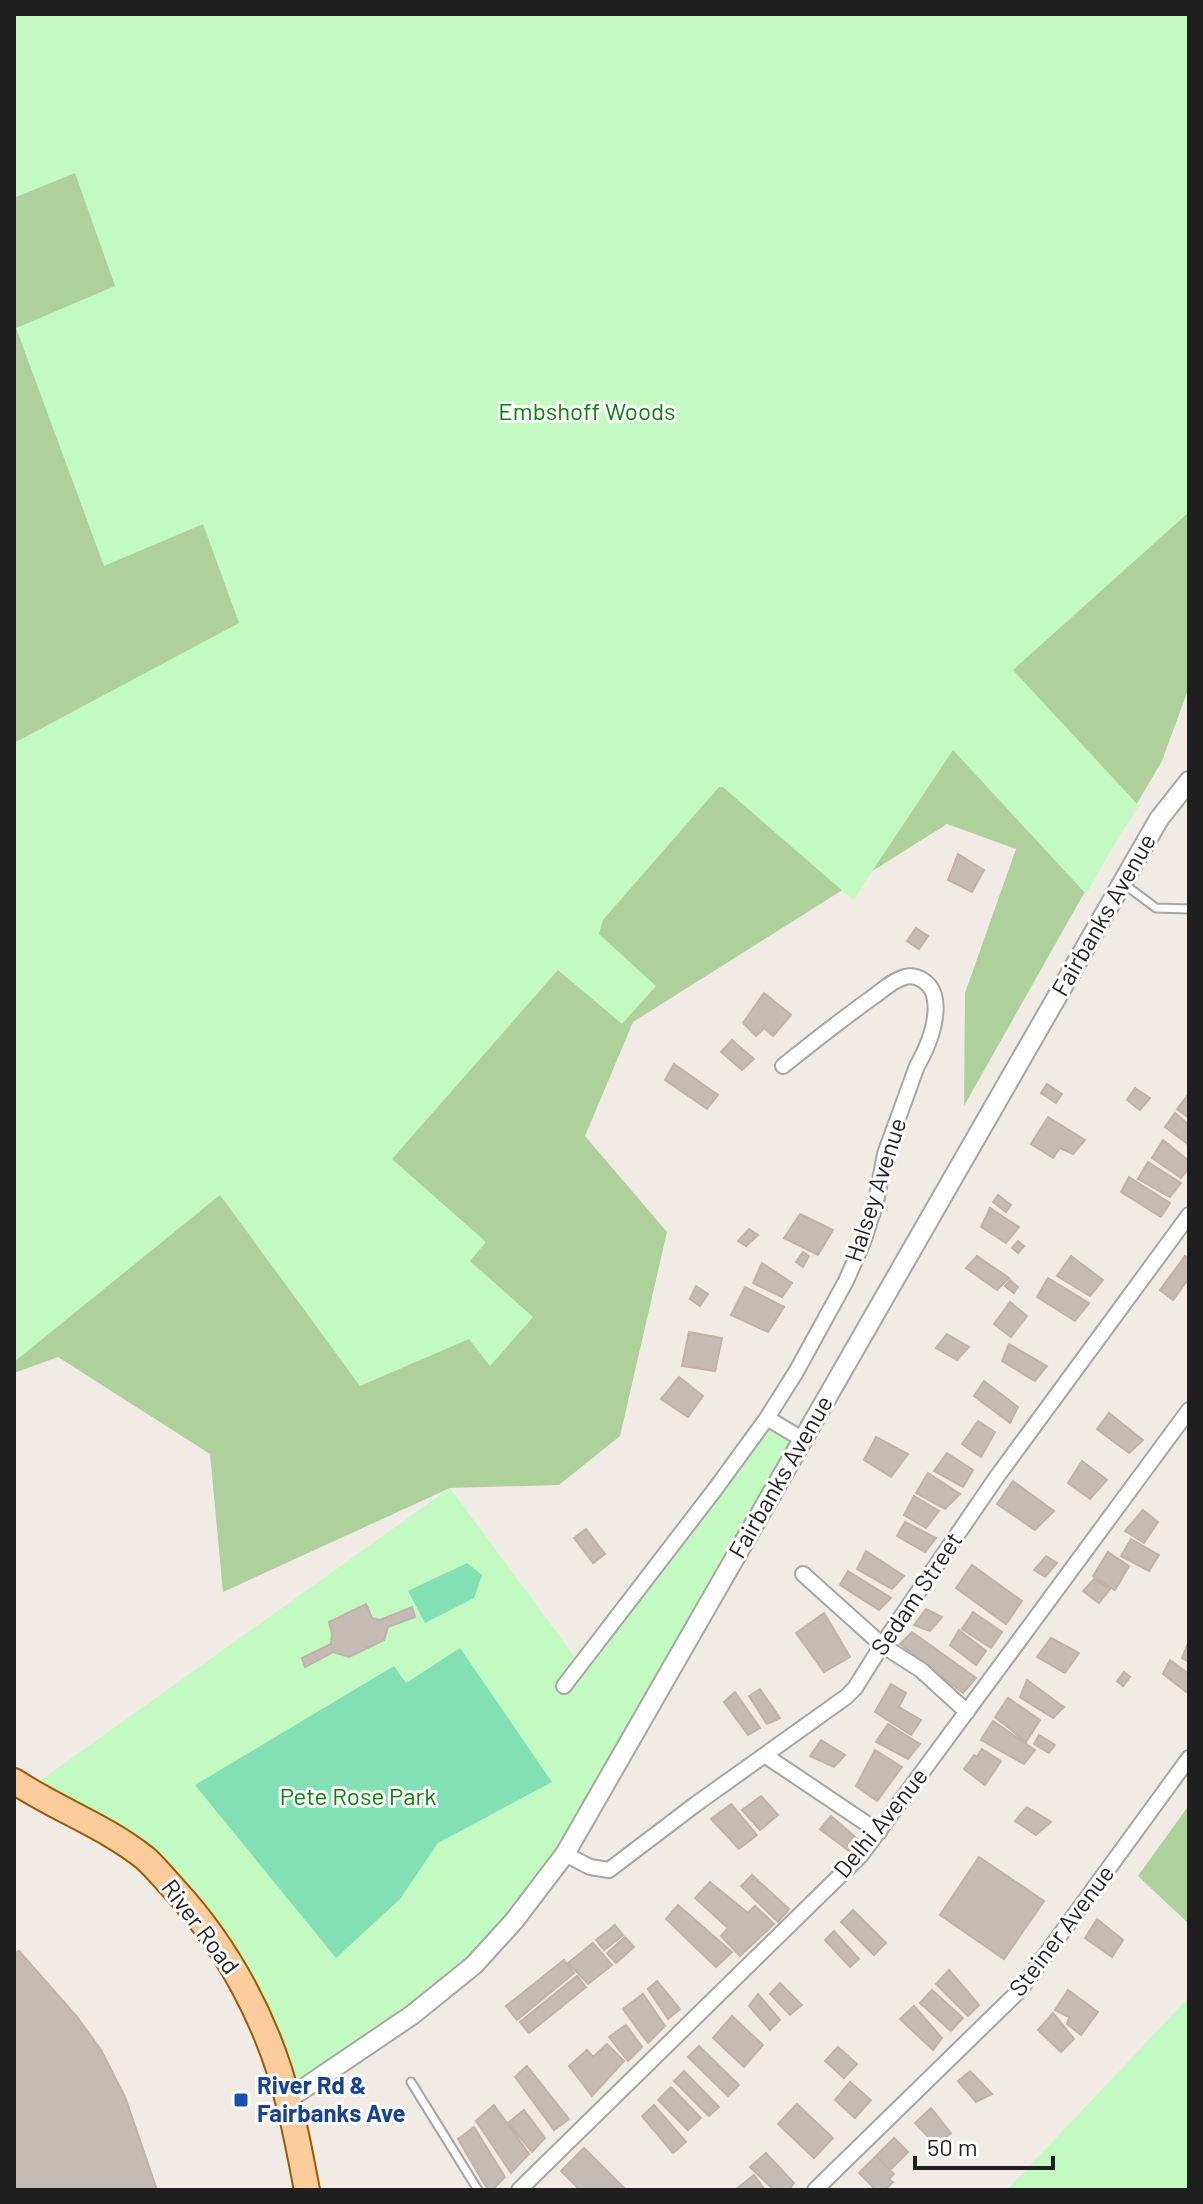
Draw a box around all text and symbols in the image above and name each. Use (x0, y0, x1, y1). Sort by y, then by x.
park label: Embshoff Woods (498, 396, 676, 425)
street label: Fairbanks Avenue (1044, 828, 1161, 1001)
street label: Halsey Avenue (838, 1114, 911, 1265)
street label: Fairbanks Avenue (721, 1390, 838, 1563)
street label: Sedam Street (864, 1526, 968, 1660)
street label: Delhi Avenue (827, 1761, 933, 1883)
park label: Pete Rose Park (280, 1781, 436, 1810)
street label: Steiner Avenue (1002, 1859, 1120, 2001)
street label: River Road (156, 1873, 246, 1979)
place label: River Rd & Fairbanks Ave (257, 2070, 406, 2127)
marker: River Rd & Fairbanks Ave (232, 2091, 250, 2109)
scale bar (915, 2120, 1053, 2170)
text: 50 m (927, 2132, 978, 2161)

